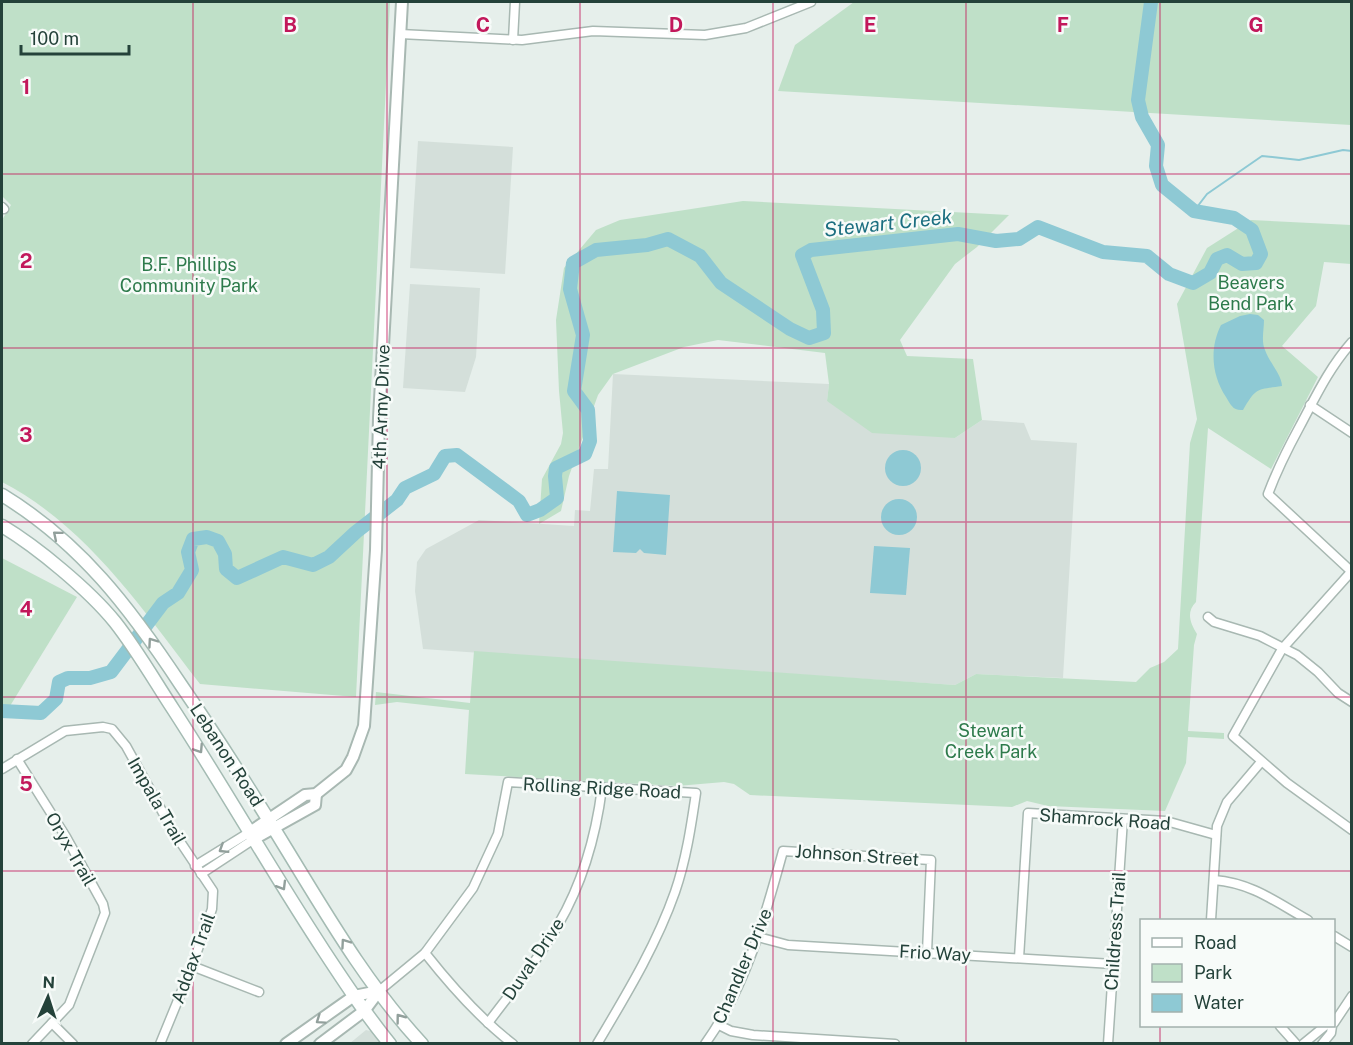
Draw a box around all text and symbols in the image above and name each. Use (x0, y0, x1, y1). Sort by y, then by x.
text: B (283, 13, 297, 37)
text: C (476, 13, 490, 37)
text: D (669, 13, 683, 37)
text: E (864, 13, 876, 37)
text: F (1057, 13, 1069, 37)
text: G (1248, 13, 1264, 37)
scale bar (21, 18, 129, 56)
text: 100 m (30, 28, 79, 49)
text: 1 (22, 75, 30, 99)
water label: Stewart Creek (823, 204, 954, 242)
text: 2 (20, 249, 32, 273)
park label: B.F. Phillips Community Park (120, 254, 258, 296)
park label: Beavers Bend Park (1208, 272, 1294, 314)
street label: 4th Army Drive (368, 344, 394, 470)
text: 3 (19, 423, 33, 447)
one-way arrow (53, 532, 64, 543)
text: 4 (19, 597, 33, 621)
one-way arrow (148, 638, 159, 649)
street label: Lebanon Road (186, 699, 268, 811)
park label: Stewart Creek Park (945, 720, 1037, 762)
one-way arrow (192, 742, 203, 753)
street label: Impala Trail (123, 753, 191, 849)
text: 5 (19, 772, 33, 796)
street label: Rolling Ridge Road (522, 773, 682, 803)
street label: Shamrock Road (1039, 804, 1171, 834)
street label: Oryx Trail (42, 809, 100, 889)
street label: Johnson Street (794, 840, 920, 870)
one-way arrow (218, 841, 229, 852)
street label: Childress Trail (1100, 871, 1130, 991)
one-way arrow (275, 880, 287, 890)
street label: Chandler Drive (708, 905, 776, 1027)
street label: Addax Trail (167, 910, 219, 1006)
street label: Duval Drive (498, 914, 568, 1004)
legend (1140, 919, 1335, 1027)
text: Road (1194, 932, 1237, 953)
one-way arrow (341, 939, 352, 950)
street label: Frio Way (899, 941, 972, 965)
text: Park (1194, 962, 1232, 983)
north arrow (18, 967, 78, 1027)
text: N (42, 973, 56, 992)
text: Water (1194, 992, 1244, 1013)
one-way arrow (315, 1013, 326, 1024)
one-way arrow (397, 1013, 408, 1024)

